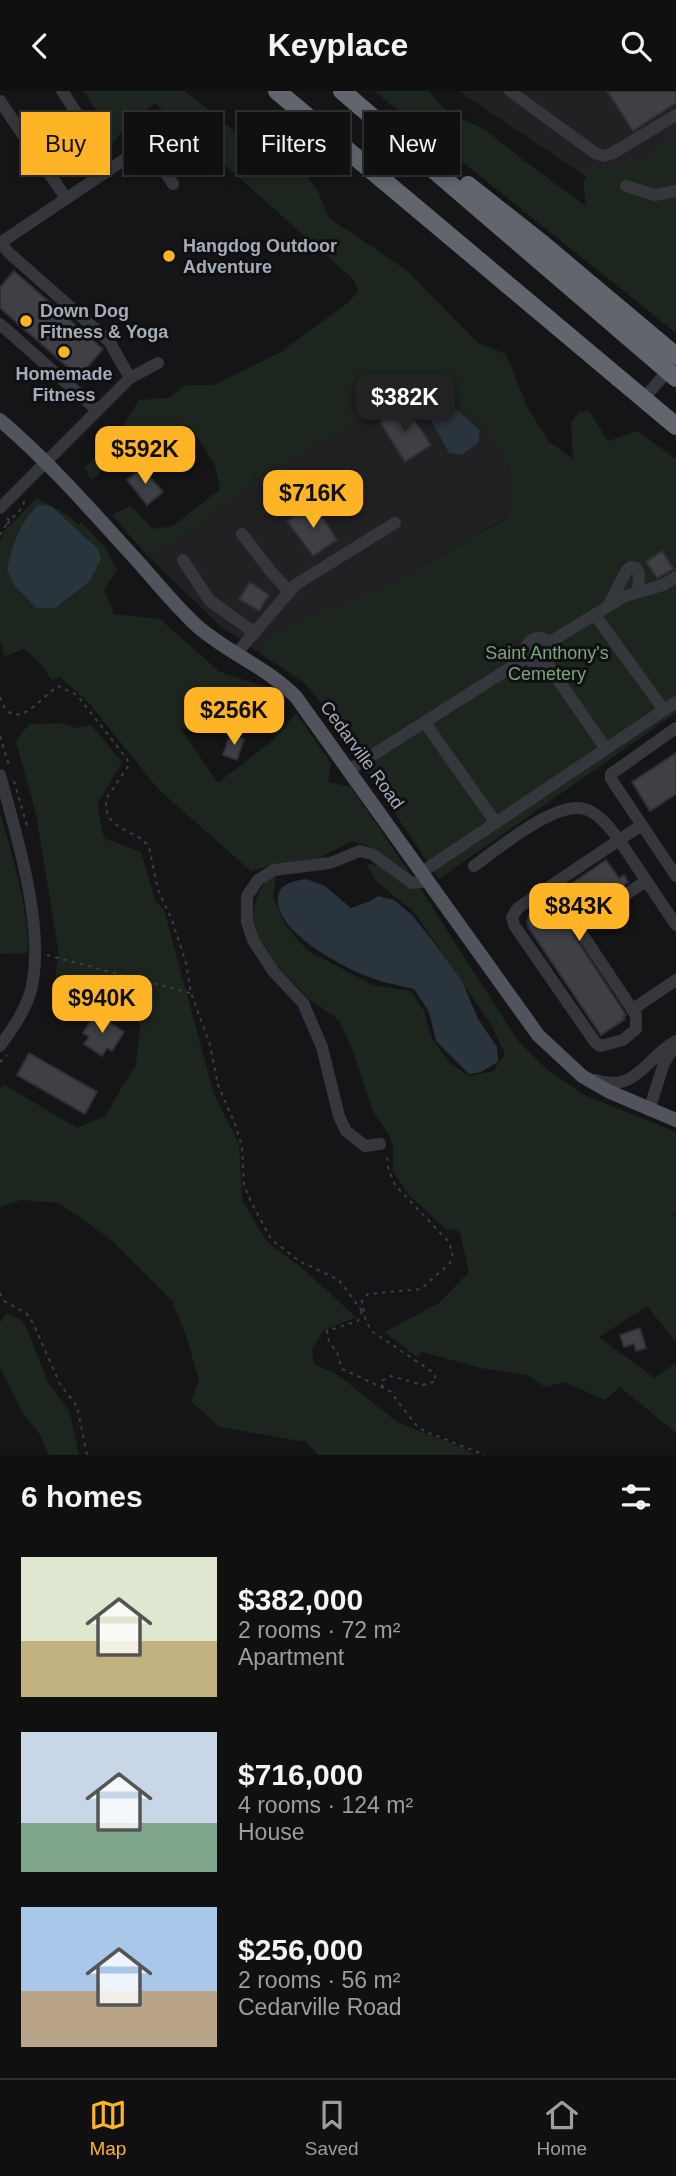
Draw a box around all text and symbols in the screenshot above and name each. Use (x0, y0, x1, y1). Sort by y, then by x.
icon: back (21, 27, 59, 65)
text: Keyplace (268, 27, 408, 63)
icon: search (617, 27, 655, 65)
chip: Buy (21, 112, 110, 175)
chip: Rent (124, 112, 223, 175)
chip: Filters (237, 112, 350, 175)
chip: New (364, 112, 460, 175)
place label: Hangdog Outdoor Adventure (183, 236, 337, 277)
marker: Hangdog Outdoor Adventure (161, 248, 177, 264)
place label: Down Dog Fitness & Yoga (40, 301, 169, 342)
marker: Down Dog Fitness & Yoga (18, 313, 34, 329)
marker: Homemade Fitness (56, 344, 72, 360)
place label: Homemade Fitness (15, 364, 113, 405)
pin: $382K (356, 375, 454, 434)
text: $382K (371, 384, 439, 410)
pin: $592K (96, 427, 194, 486)
text: $592K (111, 436, 179, 462)
pin: $716K (264, 471, 362, 530)
text: $716K (279, 480, 347, 506)
park label: Saint Anthony's Cemetery (485, 643, 609, 684)
pin: $256K (185, 687, 283, 747)
text: $256K (200, 697, 268, 723)
street label: Cedarville Road (316, 697, 408, 813)
pin: $843K (530, 883, 628, 943)
text: $843K (545, 893, 613, 919)
pin: $940K (53, 975, 151, 1035)
text: $940K (68, 985, 136, 1011)
icon: filters (617, 1478, 655, 1516)
text: 6 homes (21, 1480, 143, 1513)
text: $382,000 (238, 1583, 363, 1616)
icon: home (77, 1585, 161, 1669)
text: 2 rooms · 72 m² (238, 1617, 400, 1643)
text: Apartment (238, 1644, 344, 1670)
text: $716,000 (238, 1758, 363, 1791)
icon: home (77, 1760, 161, 1844)
text: 4 rooms · 124 m² (238, 1792, 413, 1818)
text: House (238, 1819, 304, 1845)
text: $256,000 (238, 1933, 363, 1966)
icon: home (77, 1935, 161, 2019)
text: 2 rooms · 56 m² (238, 1967, 400, 1993)
text: Cedarville Road (238, 1994, 402, 2020)
tab: Map (89, 2096, 127, 2160)
tab: Saved (305, 2096, 359, 2160)
tab: Home (536, 2096, 587, 2160)

